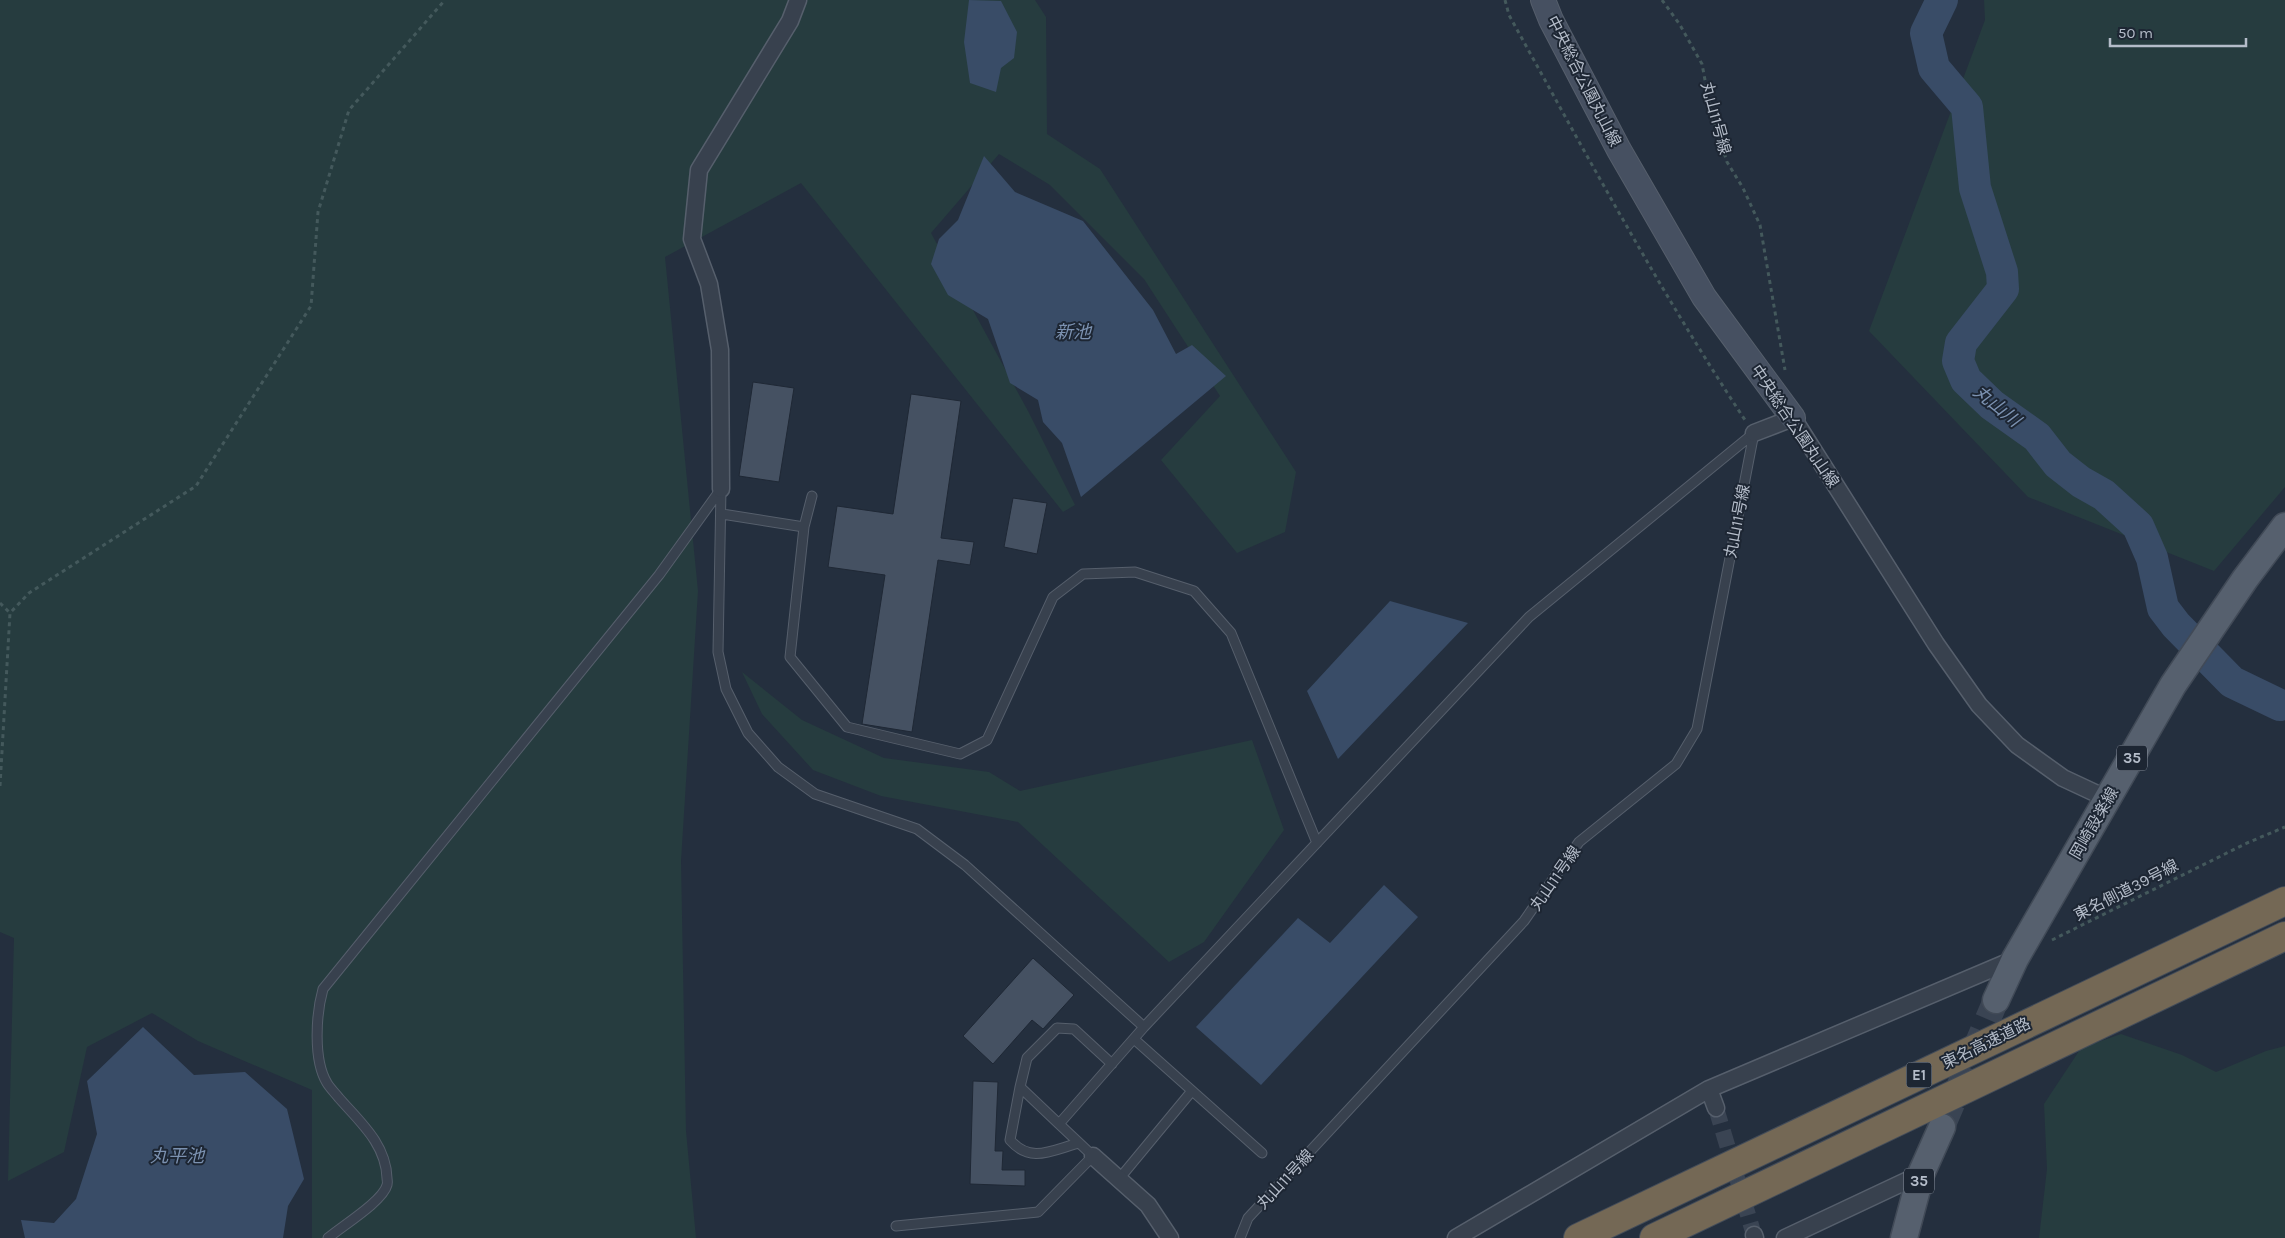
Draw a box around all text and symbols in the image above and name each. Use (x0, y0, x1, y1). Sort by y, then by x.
street label: 中央総合公園丸山線 (1543, 13, 1625, 149)
scale bar (2110, 15, 2246, 47)
text: 50 m (2118, 24, 2153, 42)
street label: 丸山11号線 (1697, 80, 1735, 156)
water label: 新池 (1055, 321, 1093, 343)
street label: 中央総合公園丸山線 (1747, 361, 1843, 491)
water label: 丸山川 (1969, 380, 2026, 433)
street label: 丸山11号線 (1721, 483, 1753, 559)
road number: 35 (2117, 746, 2147, 770)
street label: 岡崎設楽線 (2066, 784, 2122, 862)
street label: 丸山11号線 (1526, 842, 1584, 914)
street label: 東名側道39号線 (2071, 855, 2181, 925)
street label: 東名高速道路 (1939, 1013, 2033, 1073)
road number: E1 (1906, 1062, 1932, 1088)
water label: 丸平池 (150, 1145, 206, 1167)
street label: 丸山11号線 (1253, 1145, 1317, 1213)
road number: 35 (1904, 1168, 1934, 1194)

